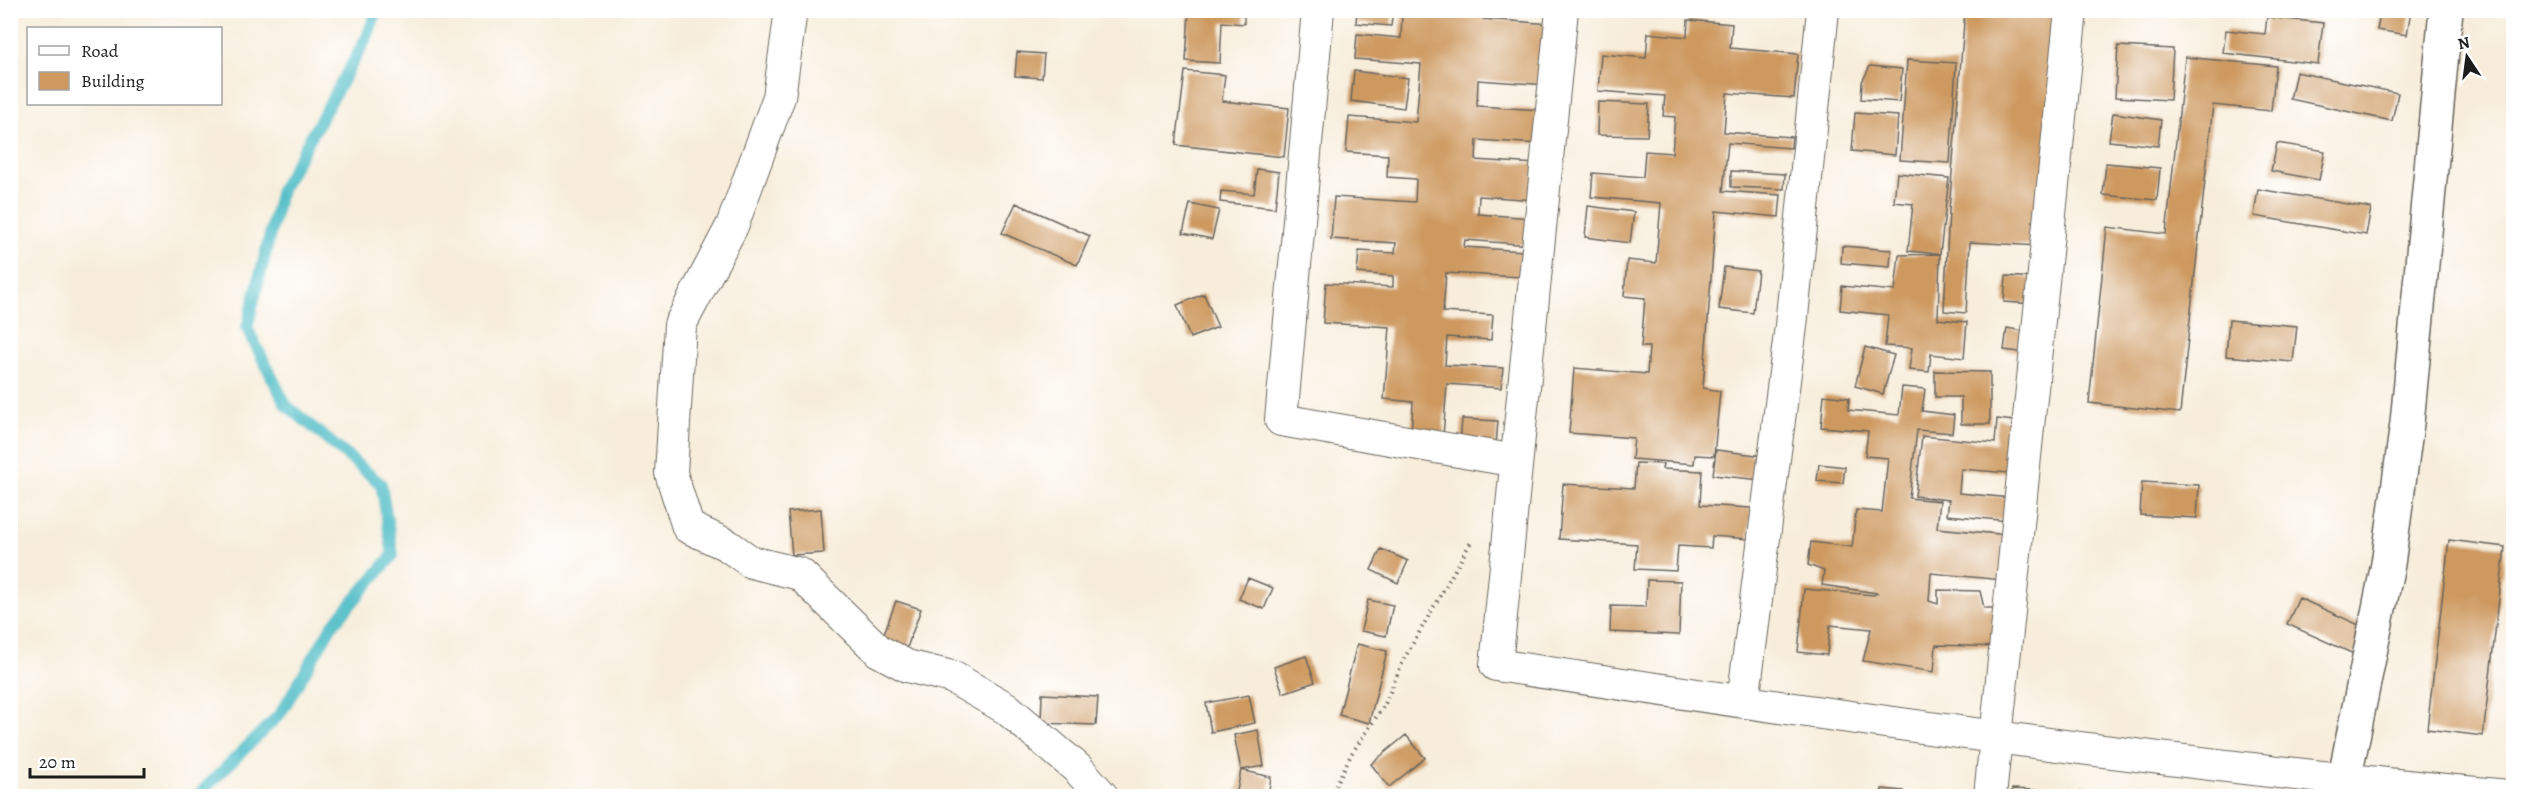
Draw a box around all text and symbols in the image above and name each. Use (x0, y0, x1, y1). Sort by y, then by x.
legend (27, 27, 222, 105)
north arrow (2437, 27, 2497, 87)
text: N (2456, 31, 2472, 55)
text: Road (81, 39, 119, 63)
text: Building (81, 69, 145, 93)
scale bar (30, 741, 144, 779)
text: 20 m (39, 750, 76, 774)

